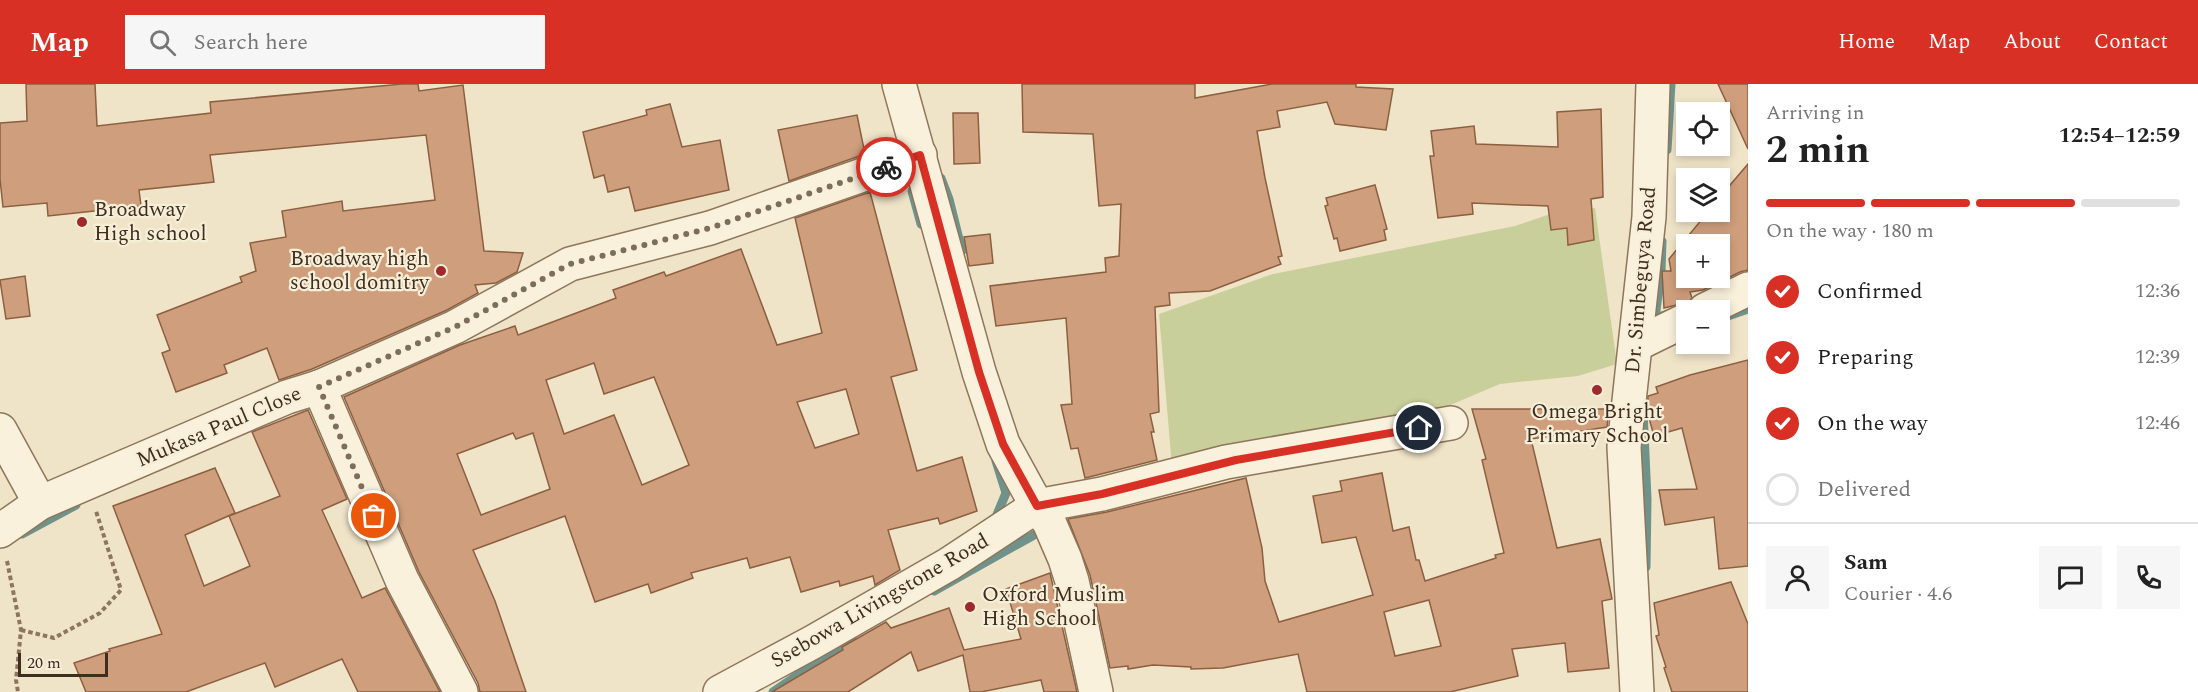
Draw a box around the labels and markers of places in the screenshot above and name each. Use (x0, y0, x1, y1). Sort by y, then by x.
place label: Broadway High school (94, 194, 207, 250)
marker: Broadway High school (75, 215, 89, 229)
place label: Broadway high school domitry (290, 243, 430, 299)
marker: Broadway high school domitry (434, 264, 448, 278)
marker: Omega Bright Primary School (1590, 383, 1604, 397)
place label: Omega Bright Primary School (1526, 396, 1668, 452)
pin (1393, 402, 1444, 453)
pin (348, 490, 399, 541)
place label: Oxford Muslim High School (982, 579, 1125, 635)
marker: Oxford Muslim High School (963, 600, 977, 614)

